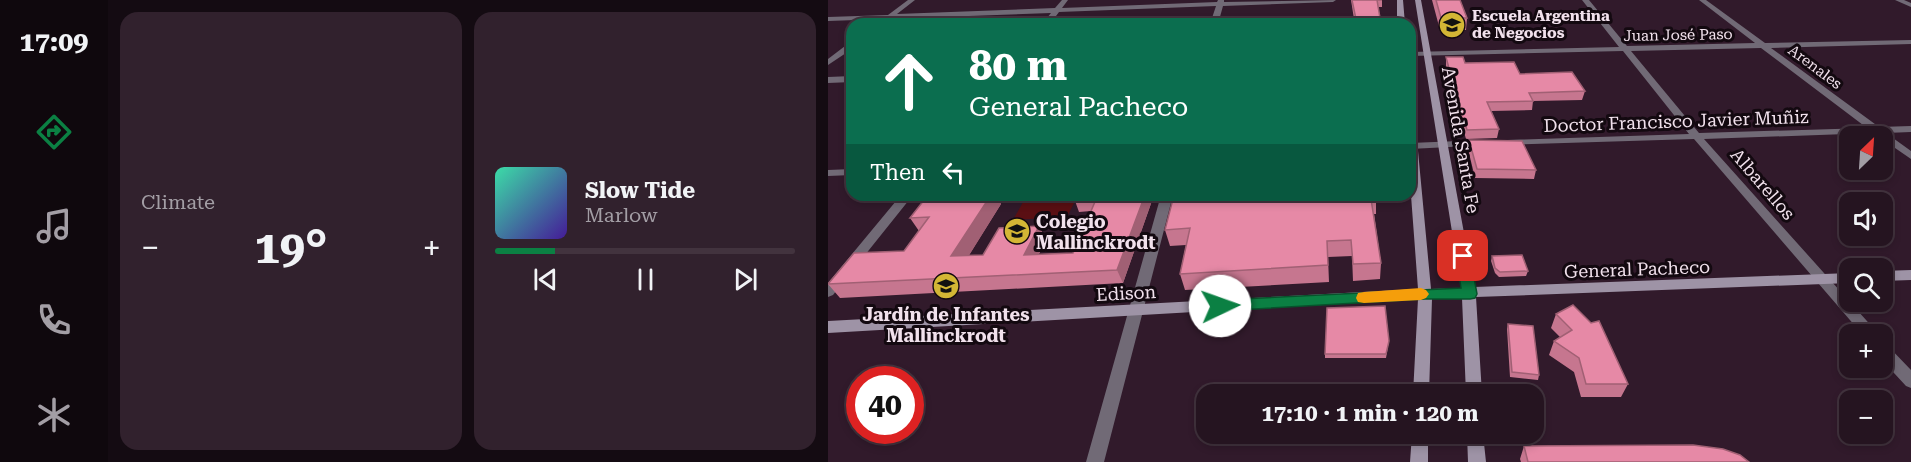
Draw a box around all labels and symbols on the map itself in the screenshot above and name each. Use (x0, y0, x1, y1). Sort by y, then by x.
place label: Escuela Argentina de Negocios (1472, 7, 1610, 42)
school or university icon: Escuela Argentina de Negocios (1437, 10, 1467, 40)
street label: Juan José Paso (1623, 25, 1733, 45)
street label: Arenales (1785, 41, 1845, 93)
street label: Avenida Santa Fe (1438, 65, 1484, 215)
street label: Doctor Francisco Javier Muñiz (1543, 106, 1809, 136)
north arrow (1839, 126, 1893, 180)
street label: Albarellos (1726, 144, 1800, 224)
place label: Colegio Mallinckrodt (1036, 211, 1156, 253)
school or university icon: Colegio Mallinckrodt (1002, 216, 1032, 246)
pin (1437, 230, 1488, 281)
street label: General Pacheco (1564, 256, 1710, 282)
school or university icon: Jardín de Infantes Mallinckrodt (931, 271, 961, 301)
position arrow (1188, 274, 1252, 338)
street label: Edison (1095, 281, 1157, 305)
place label: Jardín de Infantes Mallinckrodt (863, 304, 1029, 346)
speed limit sign: 40 (846, 366, 924, 444)

